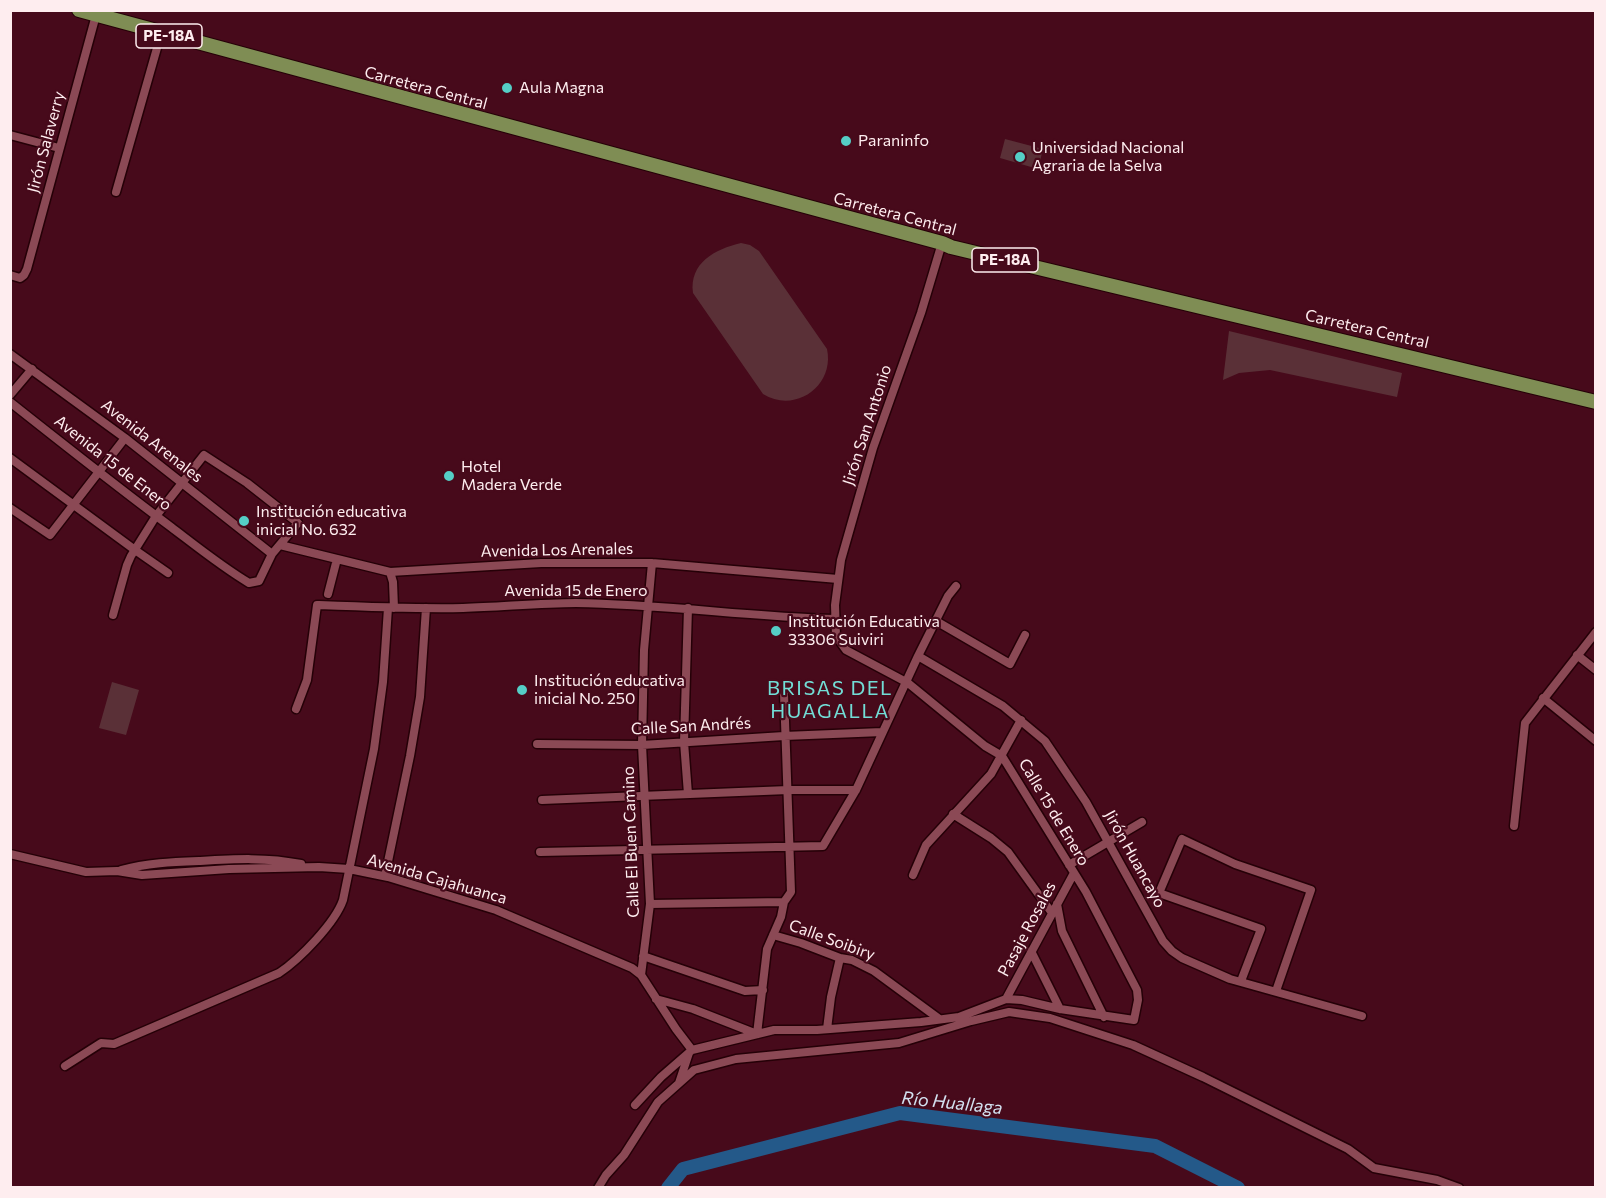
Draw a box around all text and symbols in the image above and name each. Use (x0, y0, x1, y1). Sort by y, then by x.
road number: PE-18A (136, 24, 202, 48)
street label: Carretera Central (362, 62, 490, 114)
place label: Aula Magna (519, 78, 604, 98)
marker: Aula Magna (500, 81, 514, 95)
street label: Jirón Salaverry (23, 89, 69, 195)
place label: Paraninfo (858, 131, 929, 151)
marker: Paraninfo (839, 134, 853, 148)
place label: Universidad Nacional Agraria de la Selva (1032, 138, 1184, 176)
marker: Universidad Nacional Agraria de la Selva (1013, 150, 1027, 164)
street label: Carretera Central (831, 188, 959, 240)
road number: PE-18A (972, 248, 1038, 272)
street label: Carretera Central (1303, 305, 1431, 353)
street label: Jirón San Antonio (838, 362, 896, 488)
street label: Avenida Arenales (97, 395, 207, 487)
street label: Avenida 15 de Enero (51, 411, 175, 515)
place label: Hotel Madera Verde (461, 457, 562, 495)
marker: Hotel Madera Verde (442, 469, 456, 483)
place label: Institución educativa inicial No. 632 (256, 502, 407, 540)
marker: Institución educativa inicial No. 632 (237, 514, 251, 528)
street label: Avenida Los Arenales (481, 539, 633, 561)
street label: Avenida 15 de Enero (504, 581, 648, 601)
place label: Institución Educativa 33306 Suiviri (788, 612, 940, 650)
marker: Institución Educativa 33306 Suiviri (769, 624, 783, 638)
place label: Institución educativa inicial No. 250 (534, 671, 685, 709)
district label: BRISAS DEL HUAGALLA (767, 676, 893, 723)
marker: Institución educativa inicial No. 250 (515, 683, 529, 697)
street label: Calle San Andrés (630, 713, 752, 739)
street label: Calle 15 de Enero (1014, 755, 1094, 869)
street label: Calle El Buen Camino (619, 766, 643, 918)
street label: Jirón Huancayo (1100, 807, 1170, 911)
street label: Avenida Cajahuanca (365, 850, 509, 908)
street label: Pasaje Rosales (994, 878, 1060, 980)
street label: Calle Soibiry (786, 916, 878, 964)
water label: Río Huallaga (900, 1087, 1004, 1119)

